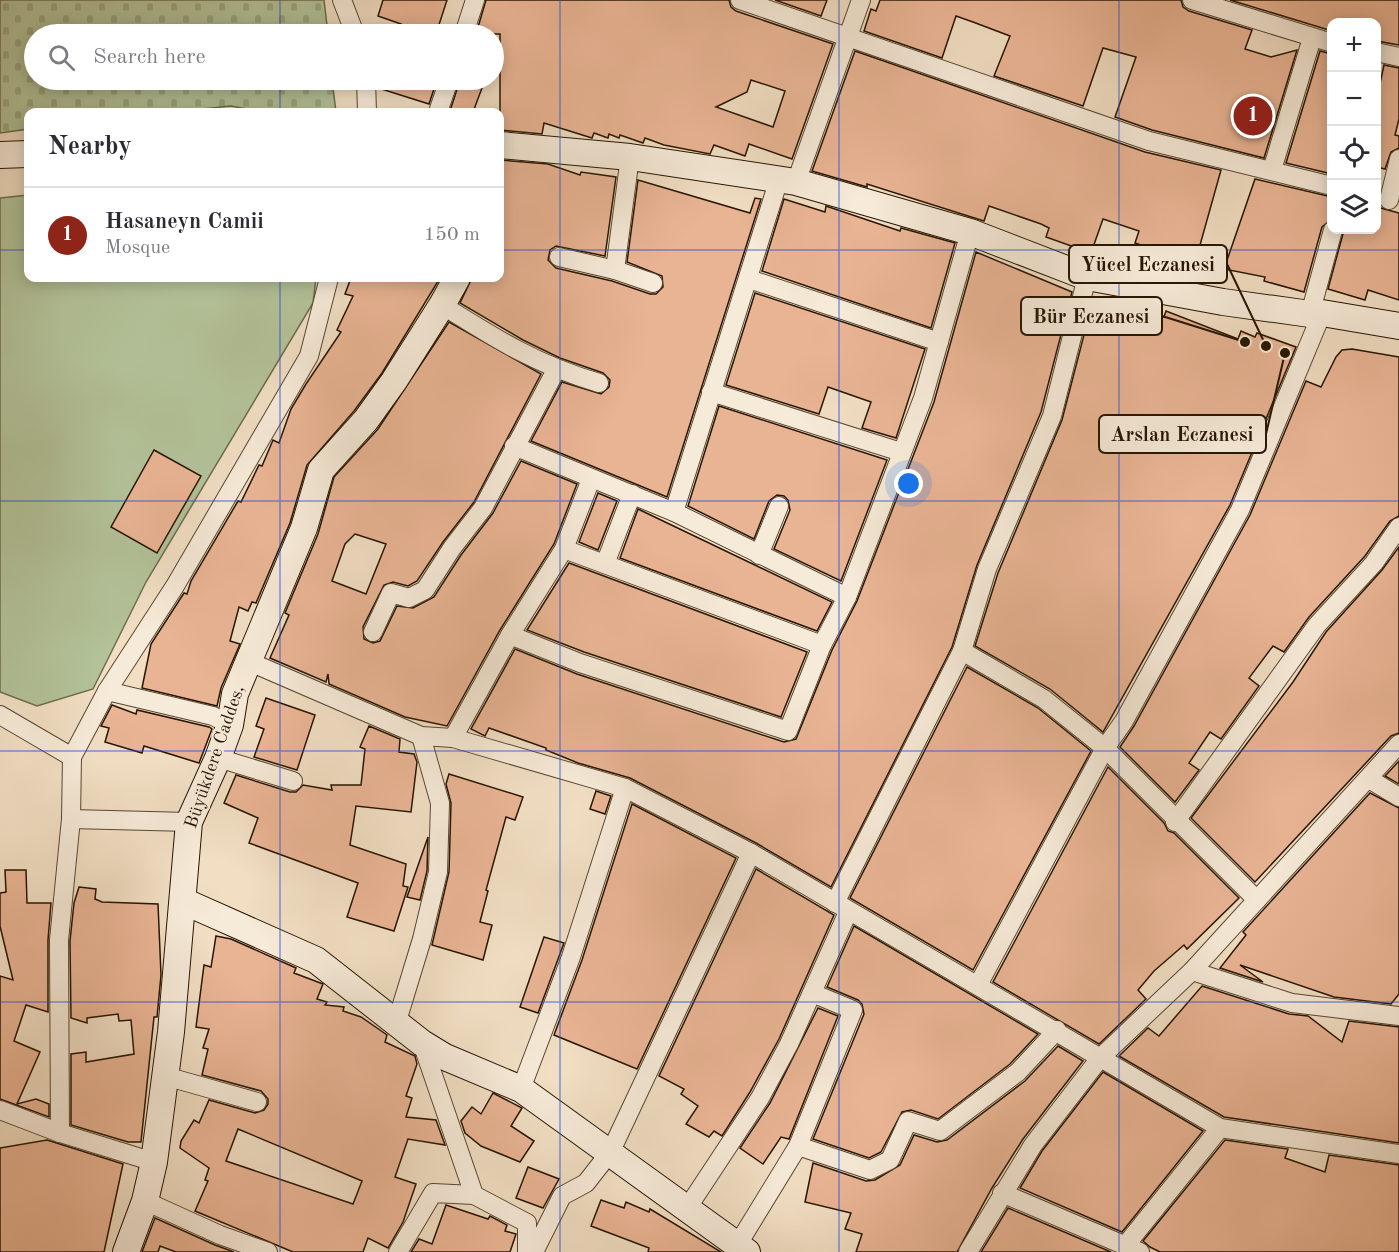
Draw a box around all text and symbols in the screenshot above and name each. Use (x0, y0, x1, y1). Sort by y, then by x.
map controls (1327, 18, 1381, 234)
button: + (1327, 18, 1381, 72)
search box (24, 24, 504, 90)
icon: search (45, 41, 78, 74)
text: Search here (93, 46, 206, 68)
button: − (1327, 72, 1381, 126)
pin: 1 (1234, 94, 1272, 138)
button: locate (1327, 126, 1381, 180)
text: Nearby (48, 134, 132, 160)
button: layers (1327, 180, 1381, 234)
text: Hasaneyn Camii (105, 211, 264, 233)
text: 1 (62, 225, 73, 245)
text: 150 m (424, 225, 480, 245)
text: Mosque (105, 238, 170, 258)
callout: Yücel Eczanesi (1069, 245, 1227, 283)
text: Yücel Eczanesi (1081, 256, 1215, 276)
callout: Bür Eczanesi (1021, 297, 1162, 335)
text: Bür Eczanesi (1032, 308, 1150, 328)
callout: Arslan Eczanesi (1099, 415, 1266, 453)
text: Arslan Eczanesi (1111, 426, 1254, 446)
your location (894, 469, 923, 498)
street label: Büyükdere Caddes, (182, 683, 248, 831)

